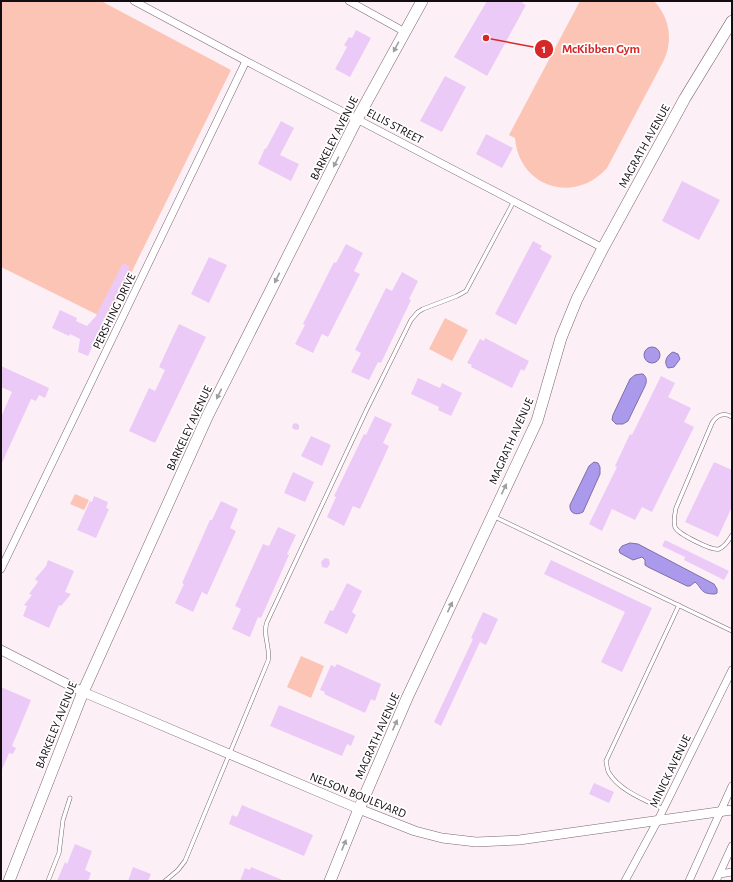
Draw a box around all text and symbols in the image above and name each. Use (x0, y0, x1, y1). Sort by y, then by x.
callout: McKibben Gym (534, 36, 648, 61)
one-way arrow (393, 41, 400, 53)
text: 1 (542, 43, 546, 55)
text: McKibben Gym (562, 43, 640, 56)
street label: BARKELEY AVENUE (308, 94, 360, 182)
street label: MAGRATH AVENUE (616, 102, 672, 190)
street label: ELLIS STREET (365, 106, 425, 146)
one-way arrow (332, 156, 339, 168)
street label: PERSHING DRIVE (90, 271, 138, 351)
one-way arrow (274, 272, 280, 284)
street label: BARKELEY AVENUE (164, 383, 214, 472)
one-way arrow (216, 389, 222, 400)
street label: MAGRATH AVENUE (487, 396, 536, 486)
one-way arrow (501, 483, 507, 495)
one-way arrow (446, 601, 453, 613)
street label: BARKELEY AVENUE (33, 680, 79, 770)
street label: MAGRATH AVENUE (353, 691, 402, 781)
one-way arrow (393, 719, 399, 731)
street label: MINICK AVENUE (647, 733, 693, 809)
street label: NELSON BOULEVARD (308, 770, 408, 820)
one-way arrow (342, 838, 348, 850)

